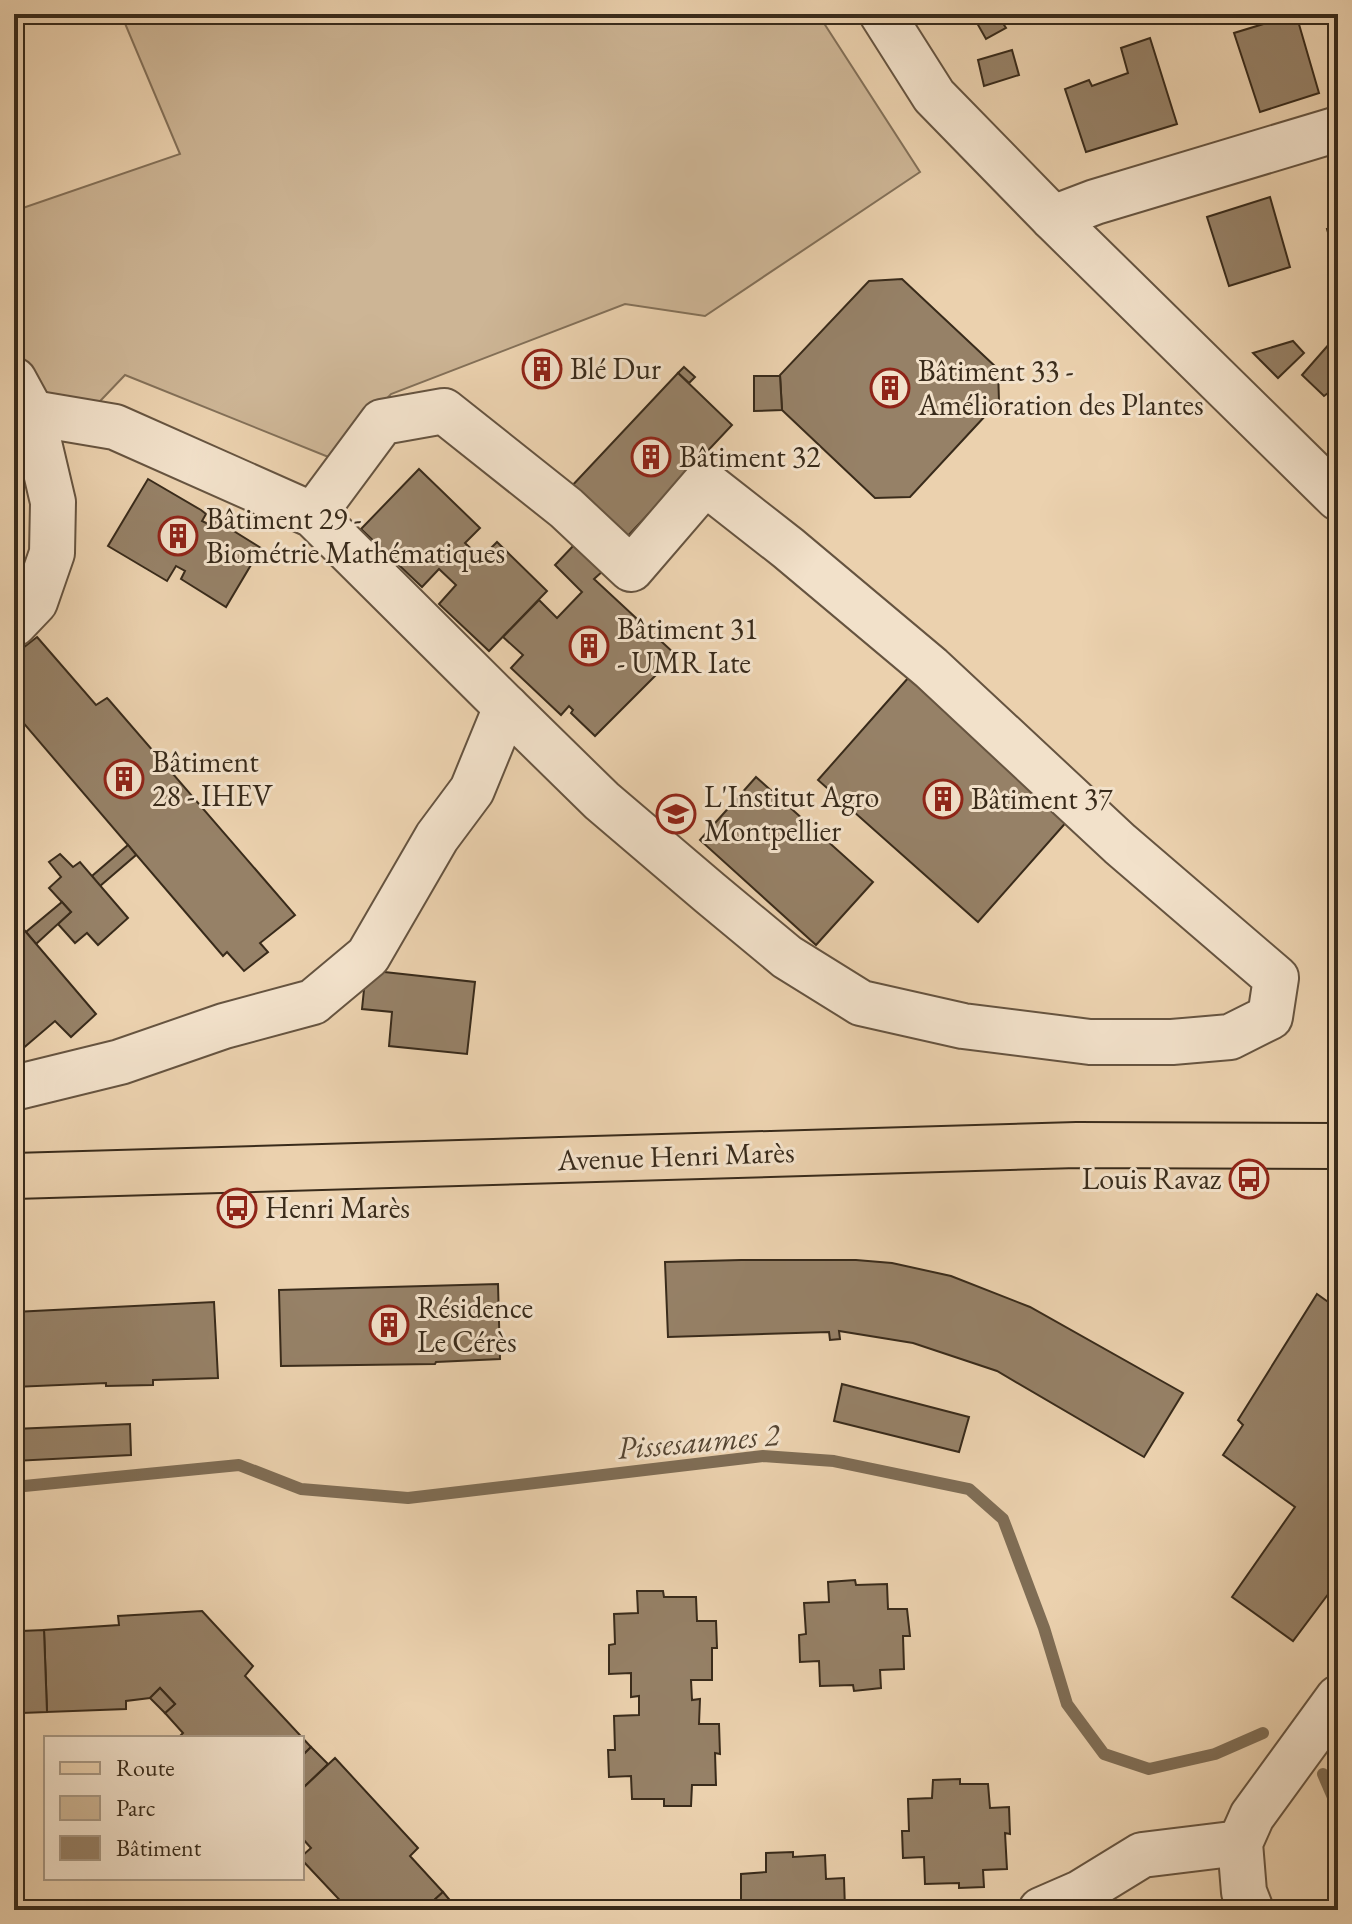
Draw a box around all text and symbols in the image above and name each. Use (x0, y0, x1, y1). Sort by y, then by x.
building icon: Blé Dur (521, 348, 563, 390)
place label: Blé Dur (570, 349, 661, 388)
place label: Bâtiment 33 - Amélioration des Plantes (917, 351, 1204, 424)
building icon: Bâtiment 33 - Amélioration des Plantes (869, 367, 911, 409)
building icon: Bâtiment 32 (630, 436, 672, 478)
place label: Bâtiment 32 (679, 437, 821, 476)
place label: Bâtiment 29 - Biométrie Mathématiques (206, 499, 505, 572)
building icon: Bâtiment 29 - Biométrie Mathématiques (157, 515, 199, 557)
place label: Bâtiment 31 - UMR Iate (617, 609, 758, 682)
building icon: Bâtiment 31 - UMR Iate (568, 625, 610, 667)
place label: Bâtiment 28 - IHEV (152, 742, 273, 815)
building icon: Bâtiment 28 - IHEV (103, 758, 145, 800)
place label: L'Institut Agro Montpellier (704, 777, 879, 850)
building icon: Bâtiment 37 (922, 778, 964, 820)
place label: Bâtiment 37 (971, 779, 1113, 818)
school or university icon: L'Institut Agro Montpellier (655, 793, 697, 835)
street label: Avenue Henri Marès (556, 1132, 795, 1179)
bus stop icon: Louis Ravaz (1228, 1158, 1270, 1200)
place label: Louis Ravaz (1082, 1159, 1222, 1198)
bus stop icon: Henri Marès (216, 1187, 258, 1229)
place label: Henri Marès (265, 1188, 410, 1227)
place label: Résidence Le Cérès (417, 1288, 533, 1361)
building icon: Résidence Le Cérès (368, 1304, 410, 1346)
water label: Pissesaumes 2 (615, 1413, 783, 1469)
legend (44, 1736, 304, 1880)
text: Route (116, 1752, 175, 1783)
text: Parc (116, 1792, 155, 1823)
text: Bâtiment (116, 1832, 202, 1863)

